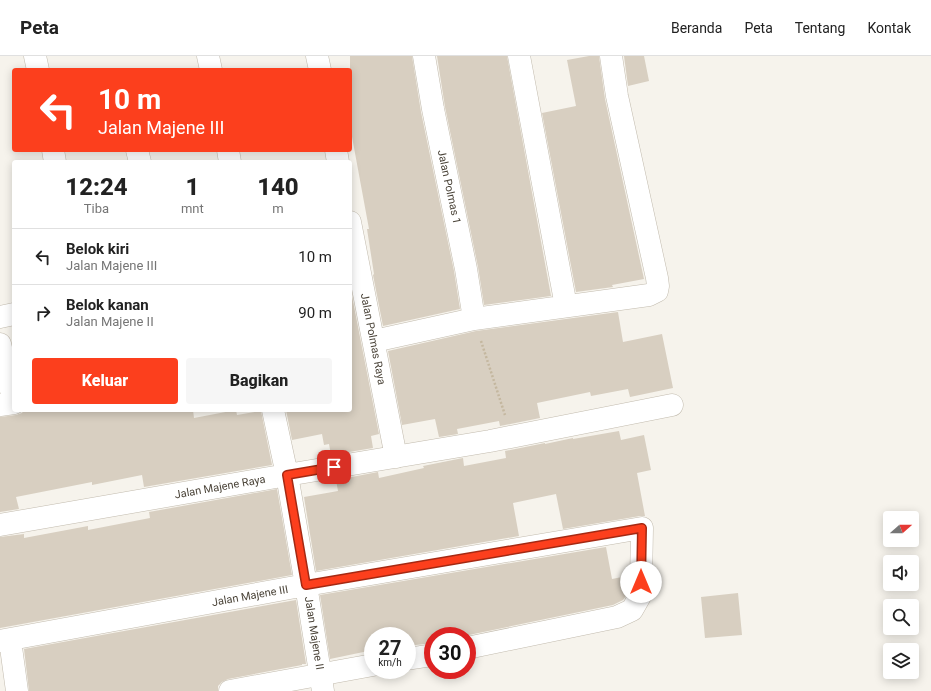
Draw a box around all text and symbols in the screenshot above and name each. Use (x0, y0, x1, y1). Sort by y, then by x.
text: Peta (20, 16, 59, 39)
text: Beranda (671, 20, 722, 36)
text: Peta (744, 20, 773, 36)
text: Tentang (795, 20, 845, 36)
text: Kontak (867, 20, 911, 36)
text: 10 m (98, 83, 161, 116)
icon: left (32, 84, 84, 136)
text: Jalan Majene III (98, 117, 224, 138)
street label: Jalan Polmas 1 (435, 149, 463, 225)
text: 12:24 (65, 173, 128, 201)
text: 1 (185, 173, 199, 201)
text: 140 (257, 173, 299, 201)
text: Tiba (84, 201, 109, 216)
text: mnt (181, 201, 204, 216)
text: m (272, 201, 284, 216)
text: Belok kiri (66, 240, 129, 258)
icon: left (32, 246, 54, 268)
text: 10 m (298, 248, 332, 266)
text: Jalan Majene III (66, 258, 157, 273)
street label: Jalan Polmas Raya (358, 292, 388, 386)
text: Belok kanan (66, 296, 149, 314)
icon: right (32, 302, 54, 324)
text: 90 m (298, 304, 332, 322)
text: Jalan Majene II (66, 314, 154, 329)
button: Keluar (32, 358, 178, 404)
button: Bagikan (186, 358, 332, 404)
pin (317, 450, 351, 484)
icon: arrive (323, 456, 345, 478)
street label: Jalan Majene Raya (174, 473, 266, 501)
north arrow (883, 511, 919, 547)
map controls (883, 511, 919, 679)
button: sound (883, 555, 919, 591)
position arrow (620, 561, 662, 603)
street label: Jalan Majene III (211, 583, 289, 609)
street label: Jalan Majene II (302, 595, 326, 671)
button: search (883, 599, 919, 635)
speed limit sign: 30 (424, 627, 476, 679)
text: 27 (379, 636, 401, 660)
button: layers (883, 643, 919, 679)
text: km/h (378, 657, 402, 668)

